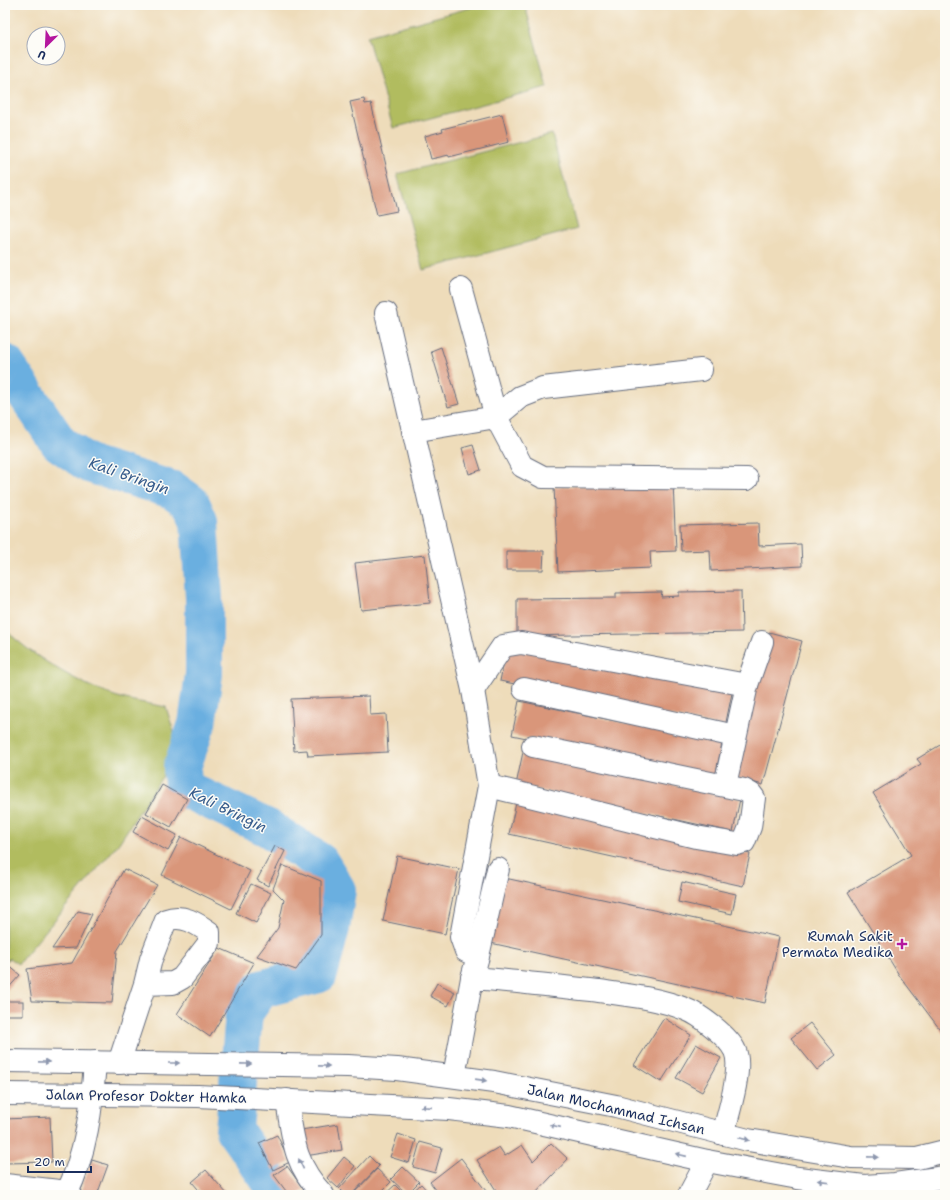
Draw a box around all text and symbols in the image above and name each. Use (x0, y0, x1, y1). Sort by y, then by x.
north arrow (26, 26, 66, 66)
text: U (36, 46, 49, 63)
water label: Kali Bringin (86, 453, 172, 499)
water label: Kali Bringin (186, 783, 270, 837)
place label: Rumah Sakit Permata Medika (782, 927, 893, 961)
marker: Rumah Sakit Permata Medika (896, 938, 908, 950)
one-way arrow (38, 1058, 50, 1065)
one-way arrow (168, 1060, 181, 1066)
one-way arrow (240, 1061, 252, 1068)
one-way arrow (318, 1063, 331, 1069)
one-way arrow (475, 1077, 487, 1083)
street label: Jalan Mochammad Ichsan (525, 1080, 707, 1138)
street label: Jalan Profesor Dokter Hamka (45, 1085, 247, 1107)
one-way arrow (420, 1104, 432, 1111)
one-way arrow (548, 1123, 561, 1129)
one-way arrow (738, 1137, 750, 1143)
scale bar (28, 1148, 91, 1174)
one-way arrow (675, 1152, 687, 1158)
text: 20 m (34, 1154, 65, 1170)
one-way arrow (867, 1154, 880, 1160)
one-way arrow (298, 1158, 304, 1169)
one-way arrow (817, 1178, 829, 1184)

